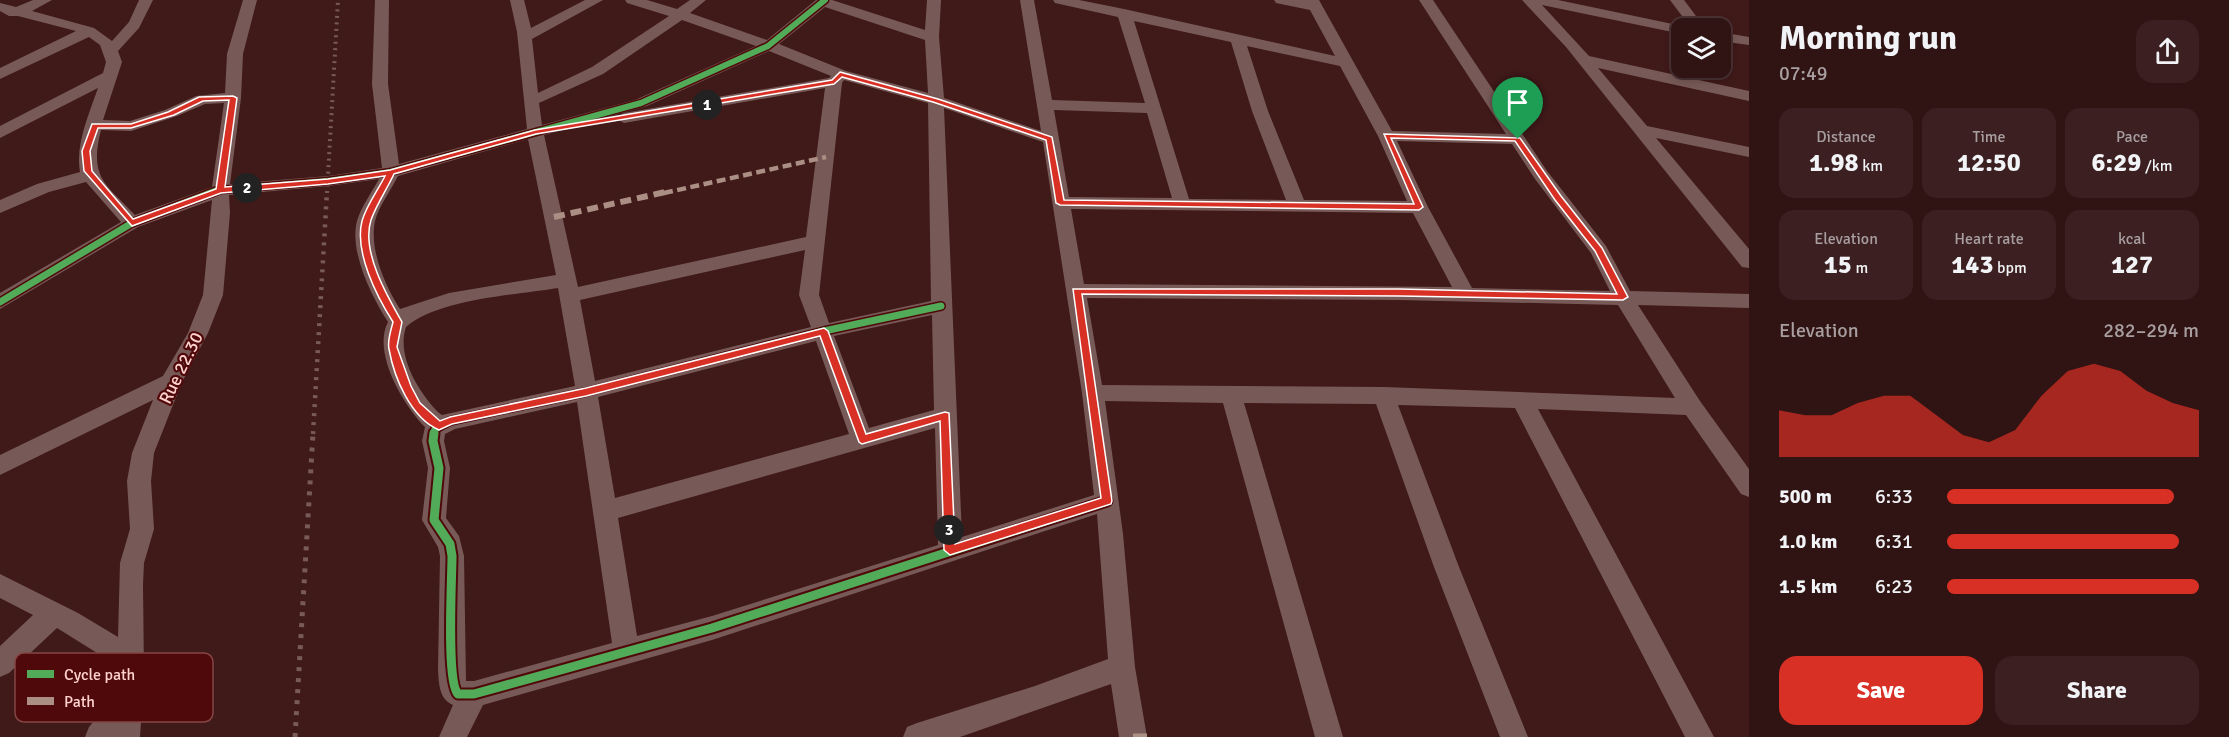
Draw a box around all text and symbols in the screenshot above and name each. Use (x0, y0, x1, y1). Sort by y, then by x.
map controls (1671, 18, 1731, 78)
button: layers (1671, 18, 1731, 78)
text: Morning run (1779, 18, 1957, 59)
button: share (2136, 20, 2199, 83)
text: 07:49 (1779, 61, 1828, 86)
pin (1492, 77, 1543, 139)
icon: arrive (1501, 86, 1534, 119)
pin: 1 (692, 90, 722, 120)
text: 1 (703, 95, 711, 115)
text: Distance (1816, 127, 1876, 147)
text: Time (1973, 127, 2005, 147)
text: Pace (2116, 127, 2148, 147)
text: 1.98 (1809, 147, 1859, 179)
text: 12:50 (1957, 147, 2021, 179)
text: 6:29 (2092, 147, 2141, 179)
text: km (1859, 156, 1883, 176)
text: /km (2141, 156, 2172, 176)
pin: 2 (232, 173, 262, 203)
text: 2 (243, 178, 251, 198)
text: Elevation (1814, 229, 1878, 249)
text: Heart rate (1954, 229, 2024, 249)
text: kcal (2118, 229, 2146, 249)
text: 15 (1824, 249, 1852, 281)
text: 143 (1951, 249, 1993, 281)
text: 127 (2111, 249, 2153, 281)
text: m (1852, 258, 1868, 278)
text: bpm (1993, 258, 2027, 278)
text: Elevation (1779, 318, 1859, 343)
text: 282–294 m (2103, 318, 2199, 343)
street label: Rue 22.30 (154, 329, 208, 407)
text: 500 m (1779, 484, 1832, 509)
text: 6:33 (1875, 484, 1913, 509)
pin: 3 (934, 515, 964, 545)
text: 3 (945, 520, 953, 540)
text: 1.0 km (1779, 529, 1837, 554)
text: 6:31 (1875, 529, 1913, 554)
text: 1.5 km (1779, 574, 1837, 599)
text: 6:23 (1875, 574, 1913, 599)
legend (15, 653, 213, 722)
button: Save (1779, 656, 1983, 725)
button: Share (1995, 656, 2199, 725)
text: Cycle path (64, 665, 135, 685)
text: Path (64, 692, 95, 712)

